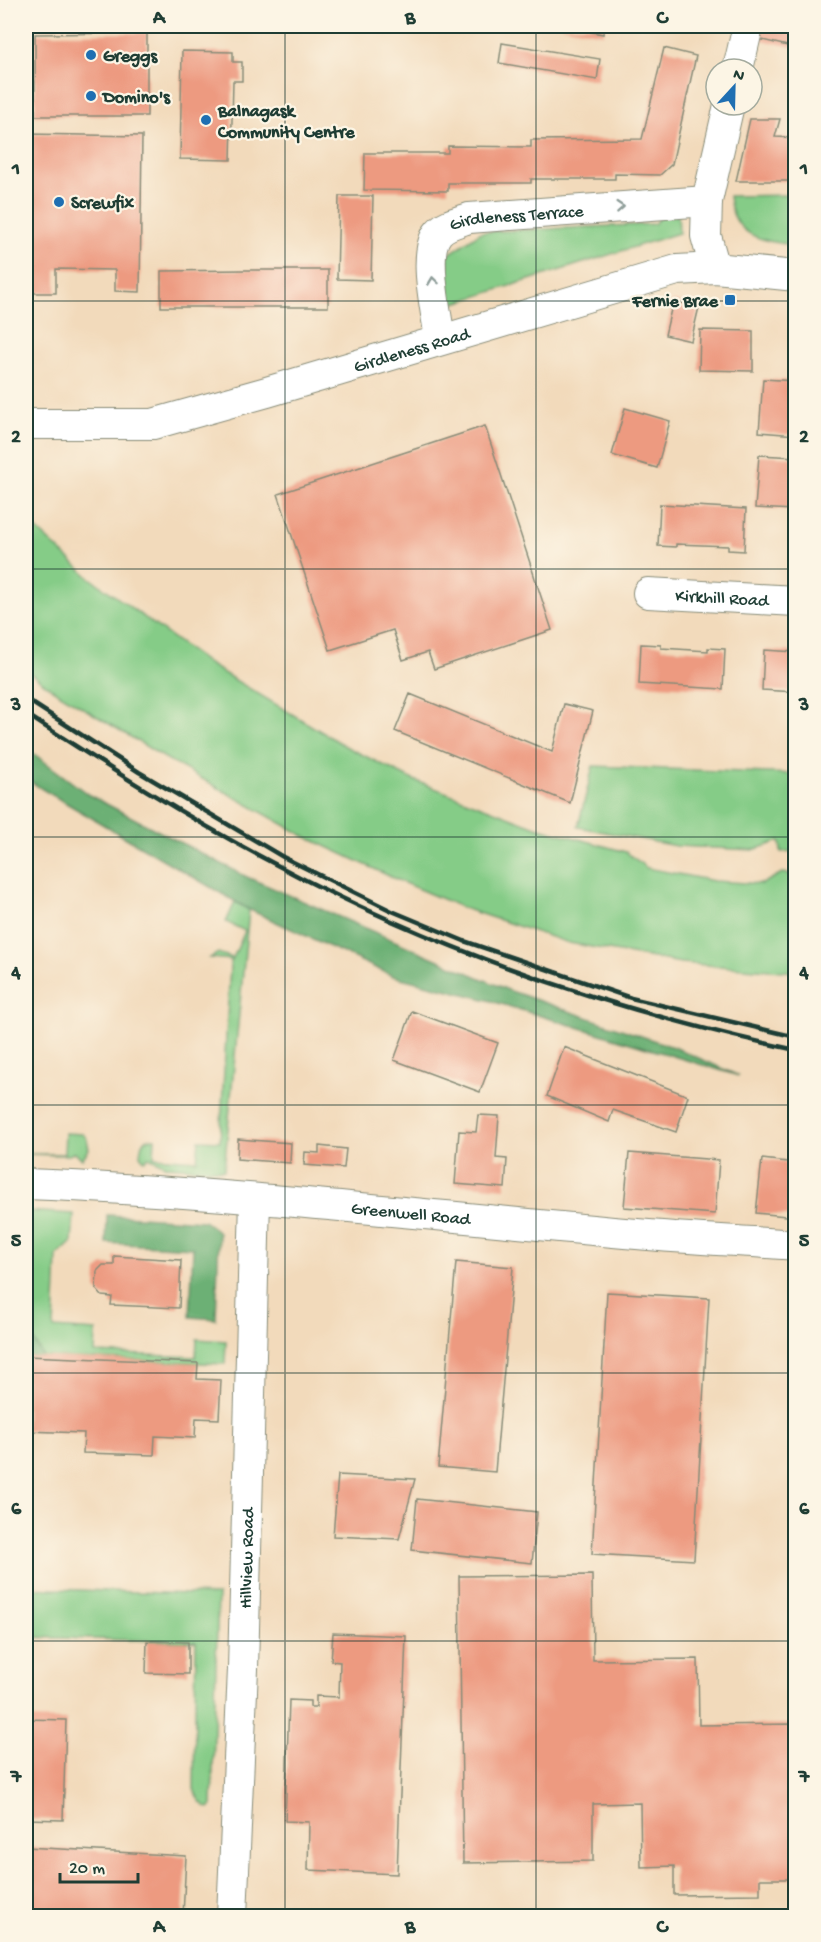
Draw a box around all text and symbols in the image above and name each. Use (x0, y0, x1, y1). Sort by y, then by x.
text: A (152, 8, 167, 31)
text: B (404, 8, 416, 31)
text: C (656, 8, 670, 31)
place label: Greggs (103, 47, 158, 68)
marker: Greggs (84, 48, 98, 62)
north arrow (704, 57, 764, 117)
text: N (730, 66, 747, 87)
place label: Domino's (101, 88, 171, 109)
marker: Domino's (84, 89, 98, 103)
place label: Balnagask Community Centre (217, 102, 355, 144)
marker: Balnagask Community Centre (199, 113, 213, 127)
text: 1 (11, 159, 20, 182)
text: 1 (799, 159, 808, 182)
place label: Screwfix (71, 194, 134, 215)
marker: Screwfix (52, 195, 66, 209)
one-way arrow (616, 201, 625, 214)
street label: Girdleness Terrace (447, 202, 585, 237)
one-way arrow (427, 277, 439, 286)
place label: Fernie Brae (631, 292, 719, 313)
marker: Fernie Brae (723, 293, 737, 307)
street label: Girdleness Road (351, 324, 474, 379)
text: 2 (11, 427, 21, 450)
text: 2 (799, 427, 809, 450)
street label: Kirkhill Road (675, 586, 770, 613)
text: 3 (10, 695, 21, 718)
text: 3 (798, 695, 809, 718)
text: 4 (10, 963, 21, 986)
text: 4 (798, 963, 809, 986)
street label: Greenwell Road (350, 1199, 473, 1231)
text: 5 (11, 1231, 22, 1254)
text: 5 (799, 1231, 810, 1254)
text: 6 (11, 1499, 22, 1522)
text: 6 (799, 1499, 810, 1522)
street label: Hillview Road (237, 1506, 260, 1609)
text: 7 (10, 1767, 23, 1790)
text: 7 (798, 1767, 811, 1790)
scale bar (60, 1846, 138, 1884)
text: 20 m (69, 1859, 105, 1880)
text: A (152, 1917, 167, 1940)
text: B (404, 1917, 416, 1940)
text: C (656, 1917, 670, 1940)

